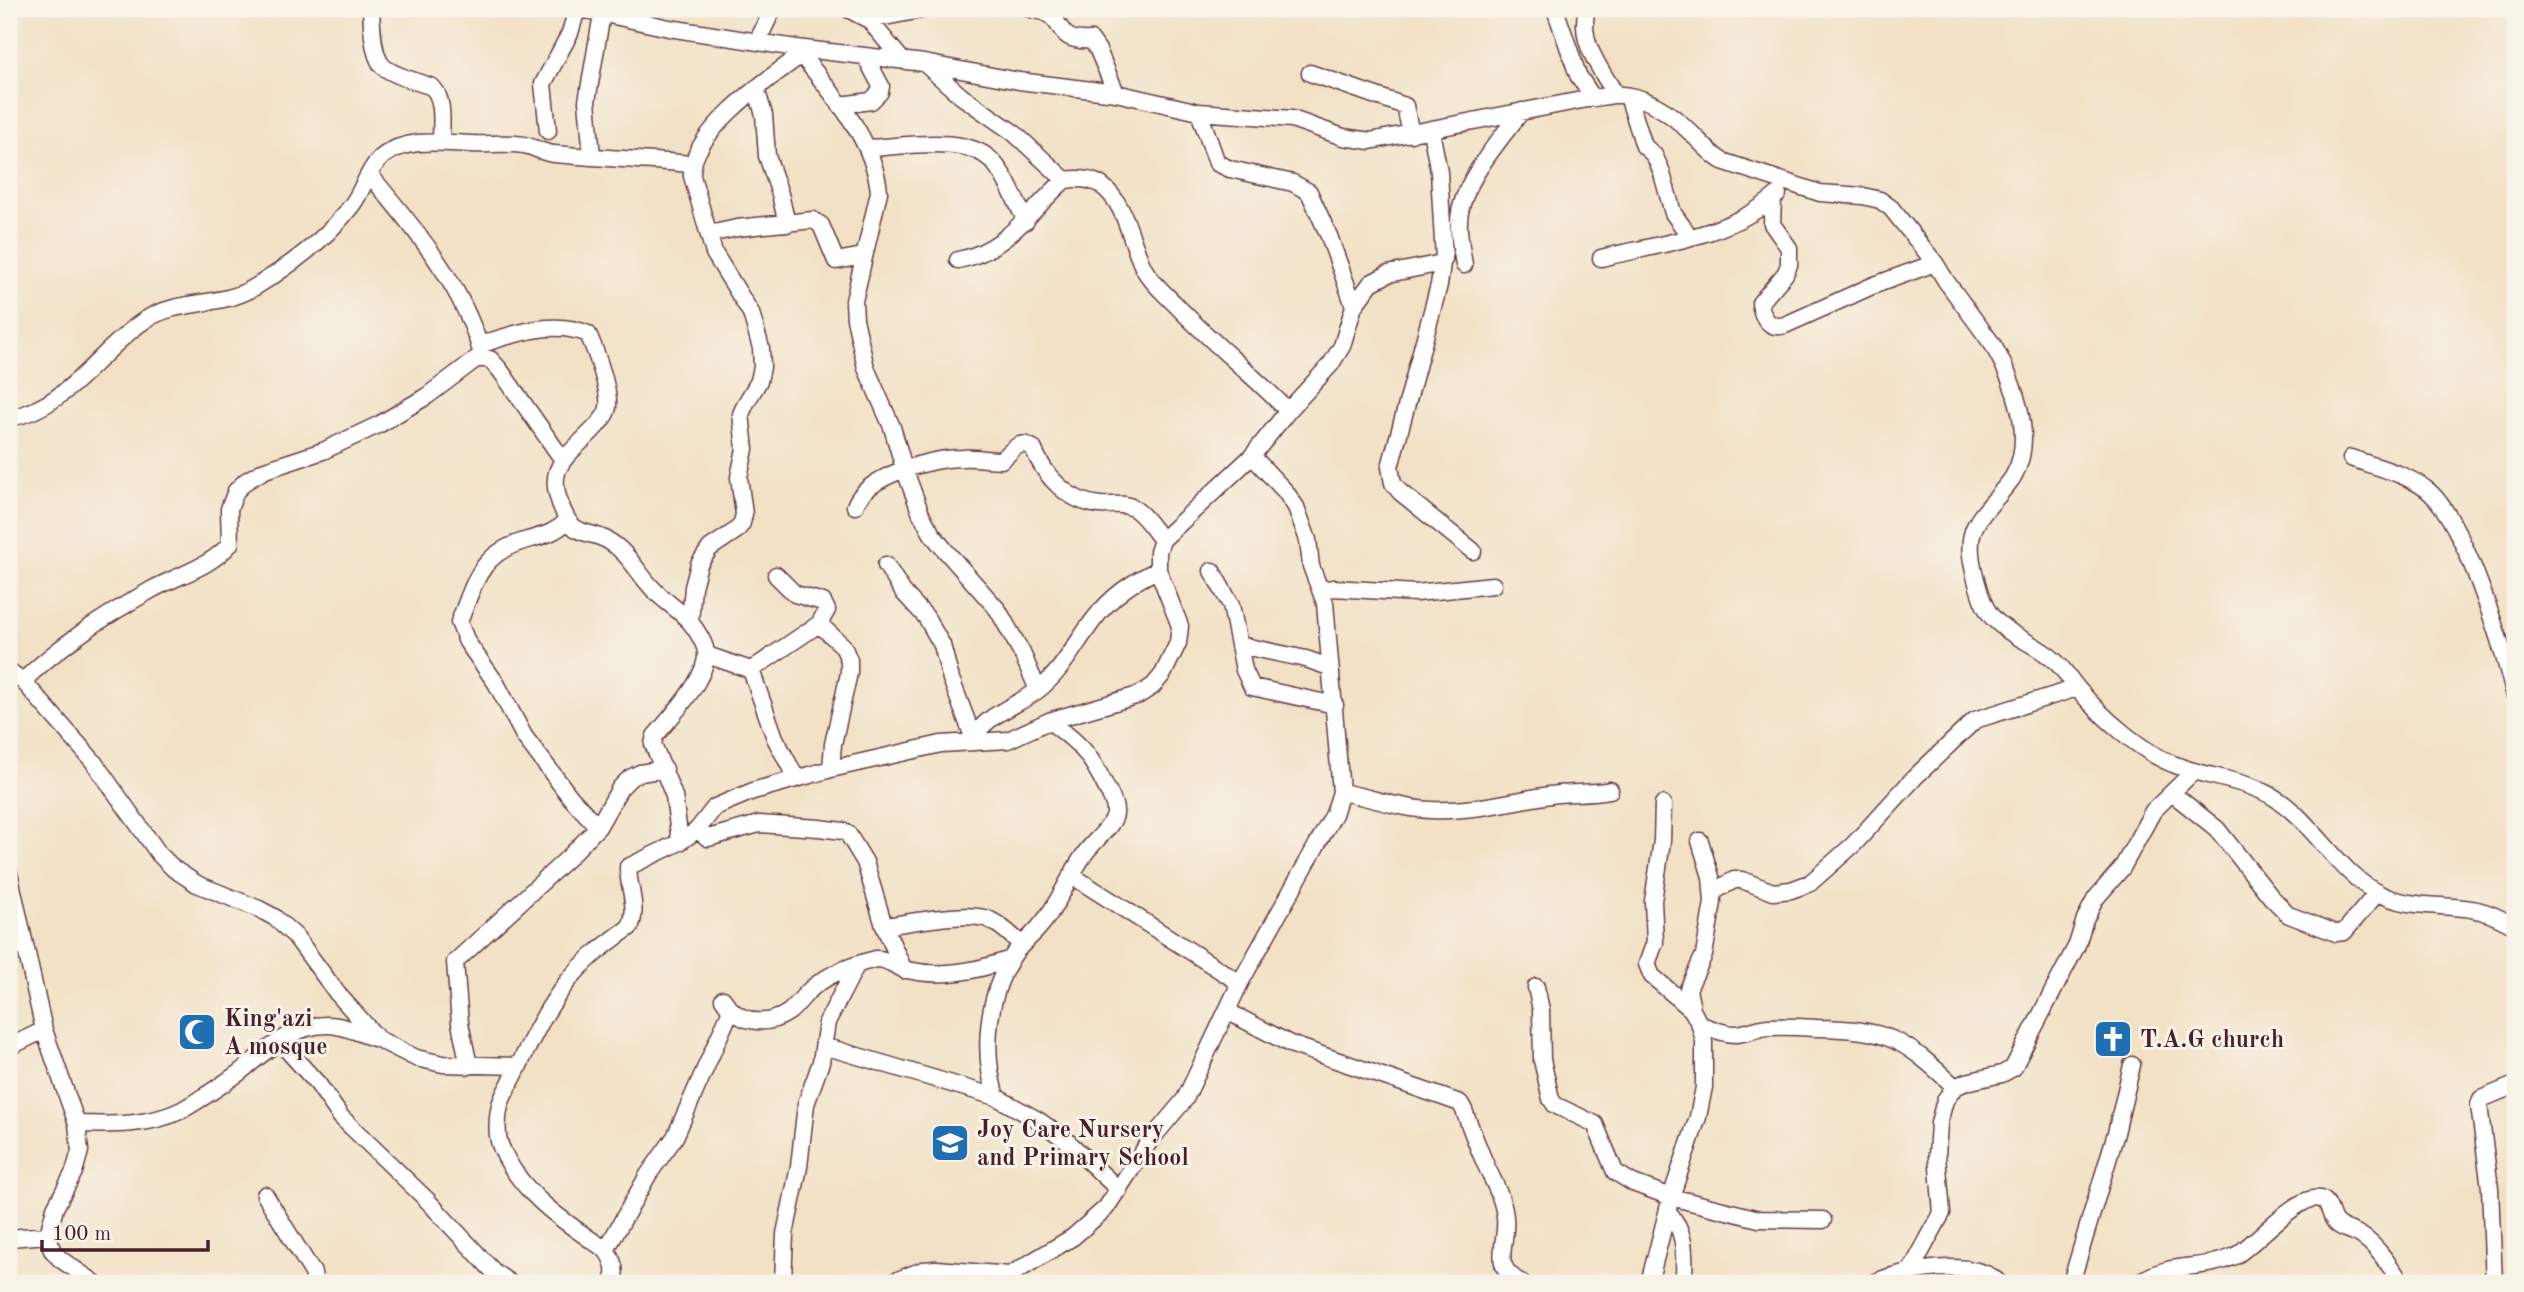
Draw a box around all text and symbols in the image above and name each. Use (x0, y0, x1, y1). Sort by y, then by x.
place label: King'azi A mosque (224, 1008, 328, 1060)
mosque icon: King'azi A mosque (176, 1011, 218, 1053)
church icon: T.A.G church (2092, 1018, 2134, 1060)
place label: T.A.G church (2140, 1029, 2284, 1053)
place label: Joy Care Nursery and Primary School (977, 1119, 1189, 1171)
school or university icon: Joy Care Nursery and Primary School (929, 1122, 971, 1164)
scale bar (42, 1208, 208, 1252)
text: 100 m (52, 1224, 111, 1245)

